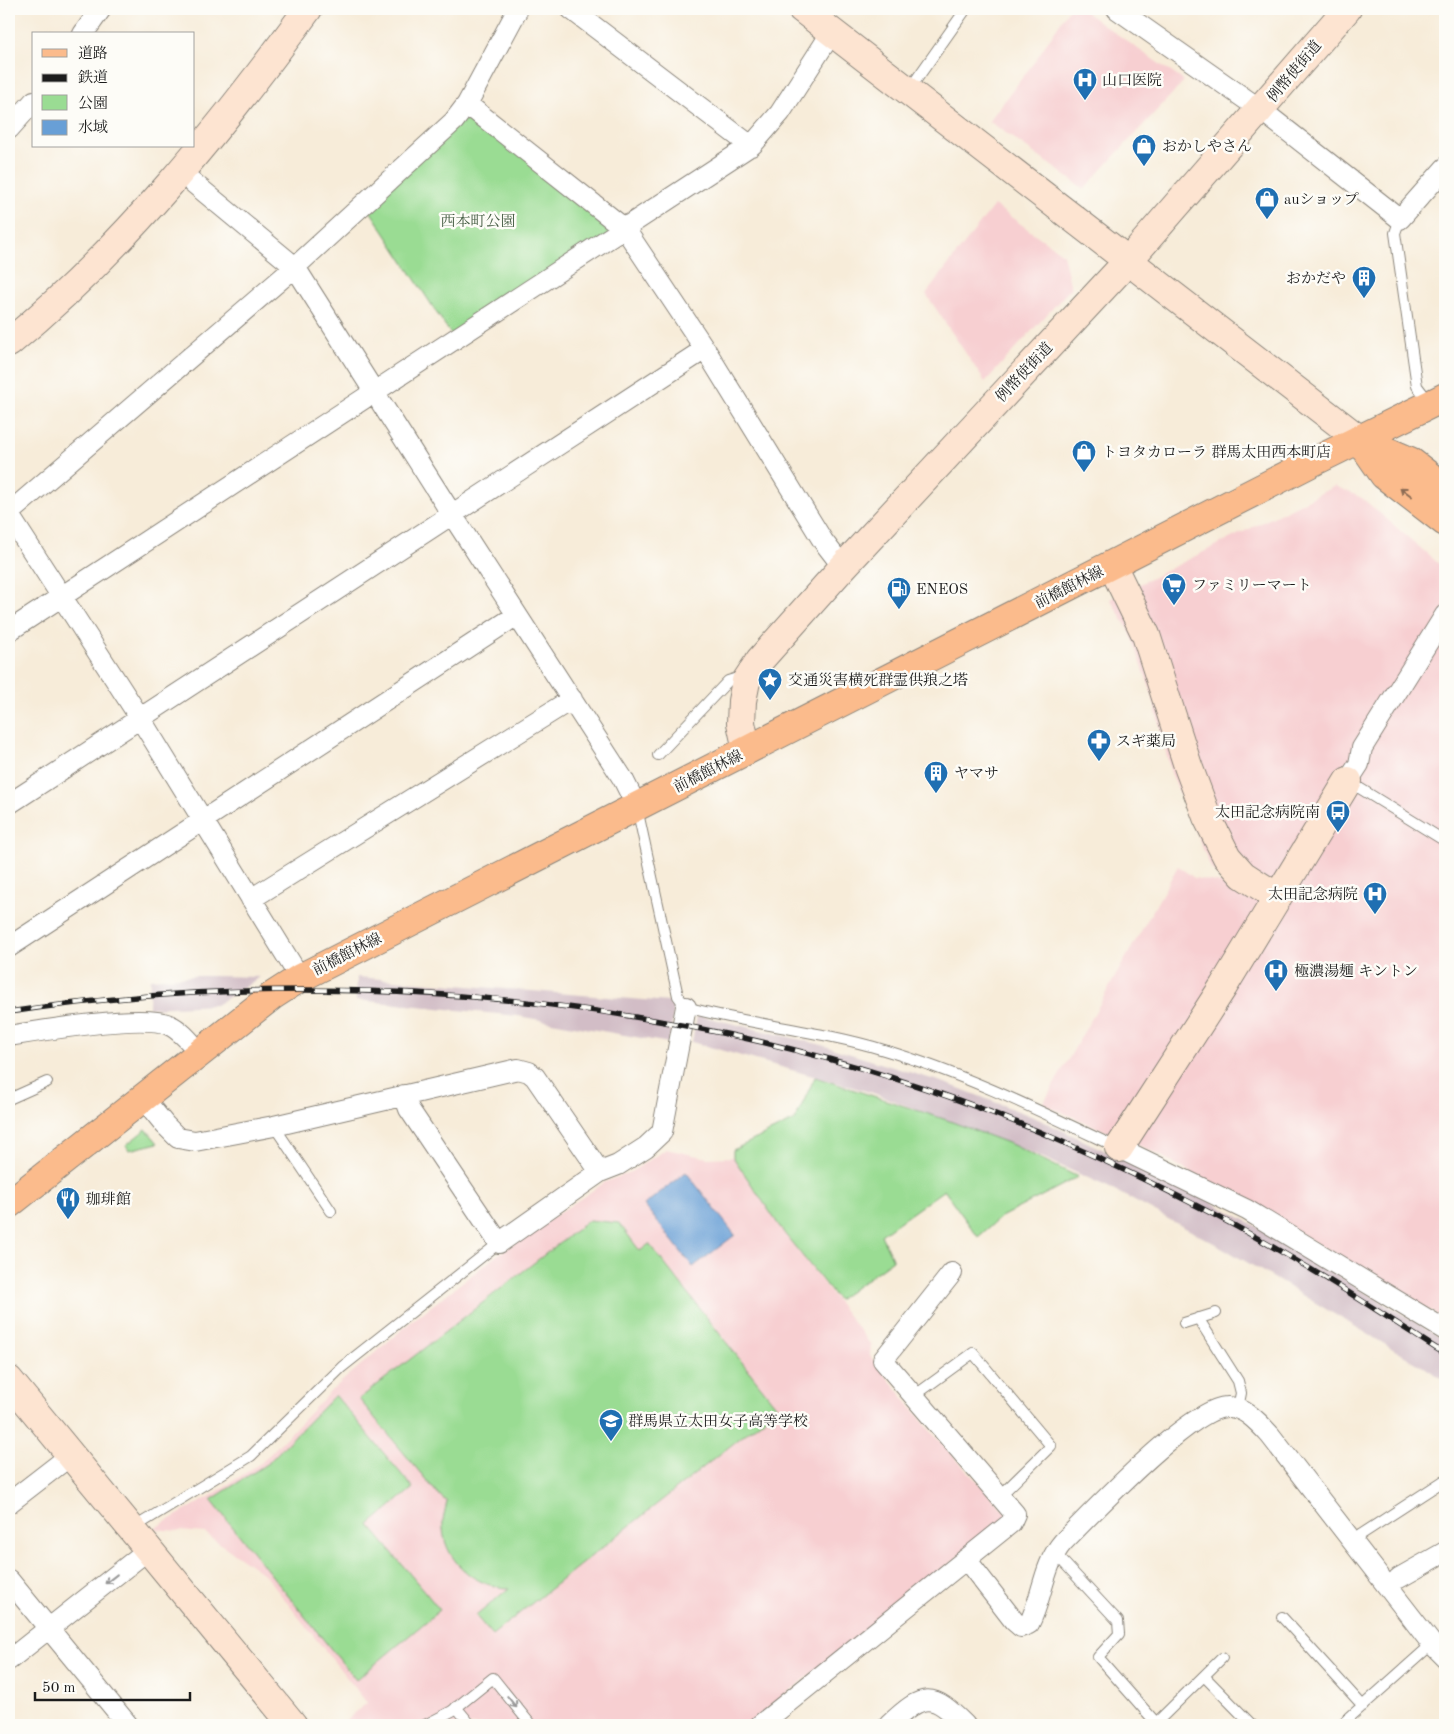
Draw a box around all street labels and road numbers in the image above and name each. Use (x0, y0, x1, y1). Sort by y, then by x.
street label: 例幣使街道 (1264, 37, 1325, 106)
street label: 例幣使街道 (993, 339, 1056, 406)
street label: 前橋館林線 (1032, 563, 1107, 612)
street label: 前橋館林線 (671, 747, 746, 796)
street label: 前橋館林線 (310, 930, 385, 979)

